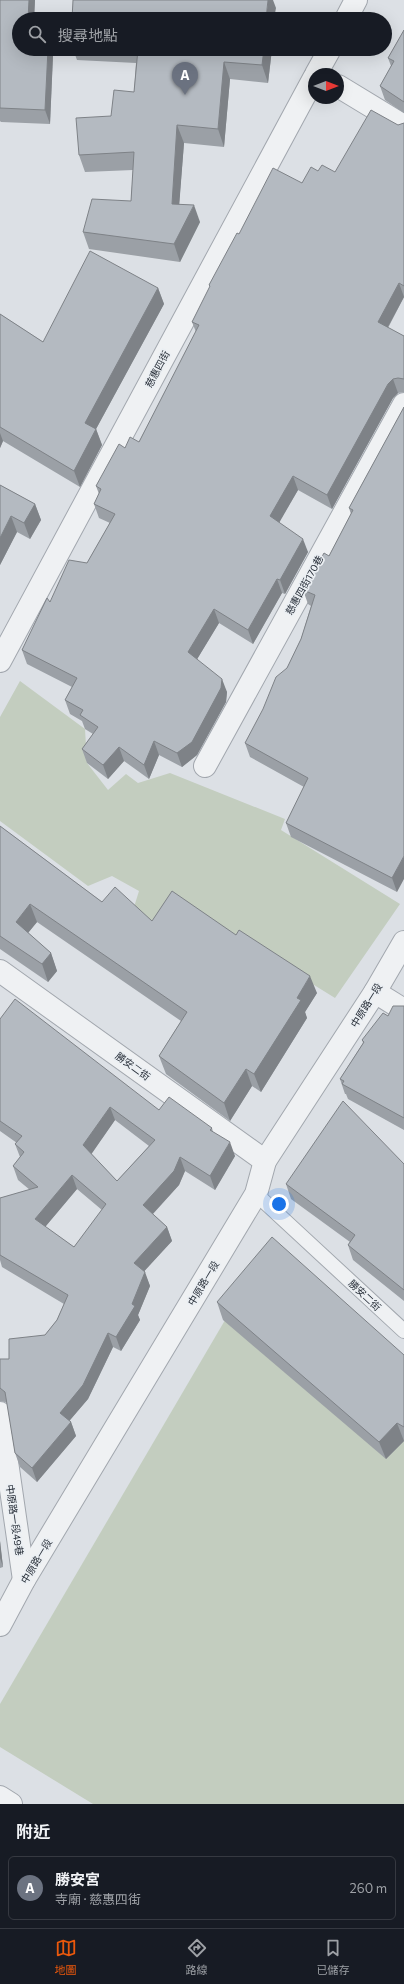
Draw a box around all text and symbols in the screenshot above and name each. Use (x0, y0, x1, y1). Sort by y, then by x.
search box (12, 12, 392, 56)
icon: search (26, 23, 48, 45)
text: 搜尋地點 (58, 26, 118, 44)
pin: A (172, 62, 198, 95)
north arrow (308, 68, 344, 104)
street label: 慈惠四街 (142, 349, 172, 389)
street label: 慈惠四街170巷 (283, 553, 325, 617)
street label: 中原路一段 (348, 981, 384, 1029)
street label: 勝安二街 (113, 1049, 153, 1083)
your location (269, 1194, 289, 1214)
street label: 中原路一段 (185, 1258, 221, 1308)
street label: 勝安二街 (346, 1277, 384, 1313)
street label: 中原路一段49巷 (4, 1483, 26, 1557)
street label: 中原路一段 (18, 1536, 54, 1586)
text: 附近 (16, 1821, 50, 1842)
text: 勝安宮 (55, 1870, 100, 1888)
text: A (25, 1880, 35, 1896)
text: 260 m (350, 1880, 387, 1896)
text: 寺廟 · 慈惠四街 (55, 1891, 141, 1907)
tab: 地圖 (55, 1937, 77, 1977)
tab: 路線 (186, 1937, 208, 1977)
tab: 已儲存 (317, 1937, 350, 1977)

